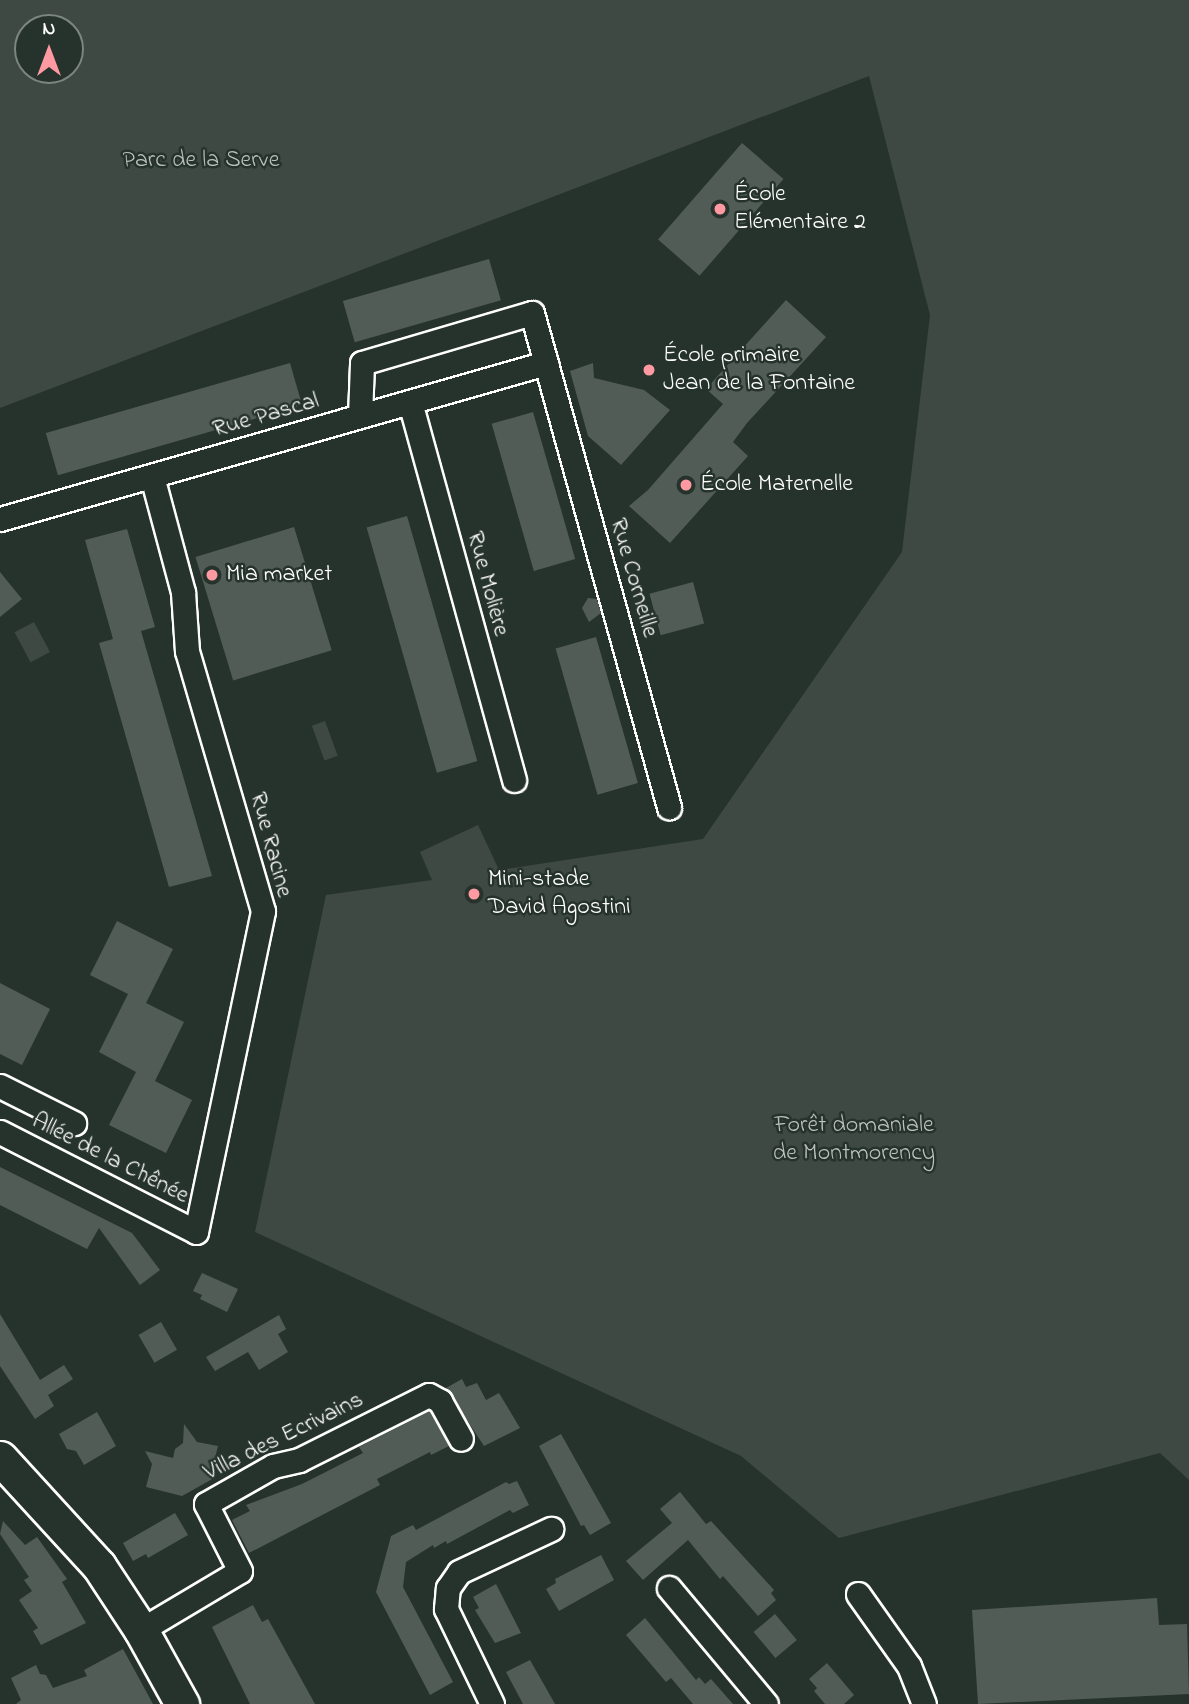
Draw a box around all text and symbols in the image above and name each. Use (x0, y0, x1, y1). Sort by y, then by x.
north arrow (14, 14, 84, 84)
text: N (43, 16, 55, 43)
park label: Parc de la Serve (122, 147, 280, 175)
place label: École Elémentaire 2 (734, 181, 866, 237)
marker: École Elémentaire 2 (712, 201, 728, 217)
place label: École primaire Jean de la Fontaine (663, 342, 855, 398)
marker: École primaire Jean de la Fontaine (641, 362, 657, 378)
street label: Rue Pascal (210, 387, 322, 445)
place label: École Maternelle (700, 471, 853, 499)
marker: École Maternelle (678, 477, 694, 493)
street label: Rue Corneille (602, 515, 664, 641)
street label: Rue Molière (459, 528, 515, 640)
place label: Mia market (226, 561, 332, 589)
marker: Mia market (204, 567, 220, 583)
street label: Rue Racine (242, 789, 298, 901)
place label: Mini-stade David Agostini (488, 866, 630, 922)
marker: Mini-stade David Agostini (466, 886, 482, 902)
street label: Allée de la Chênée (27, 1107, 193, 1211)
park label: Forêt domaniale de Montmorency (773, 1112, 935, 1168)
street label: Villa des Ecrivains (200, 1386, 368, 1488)

